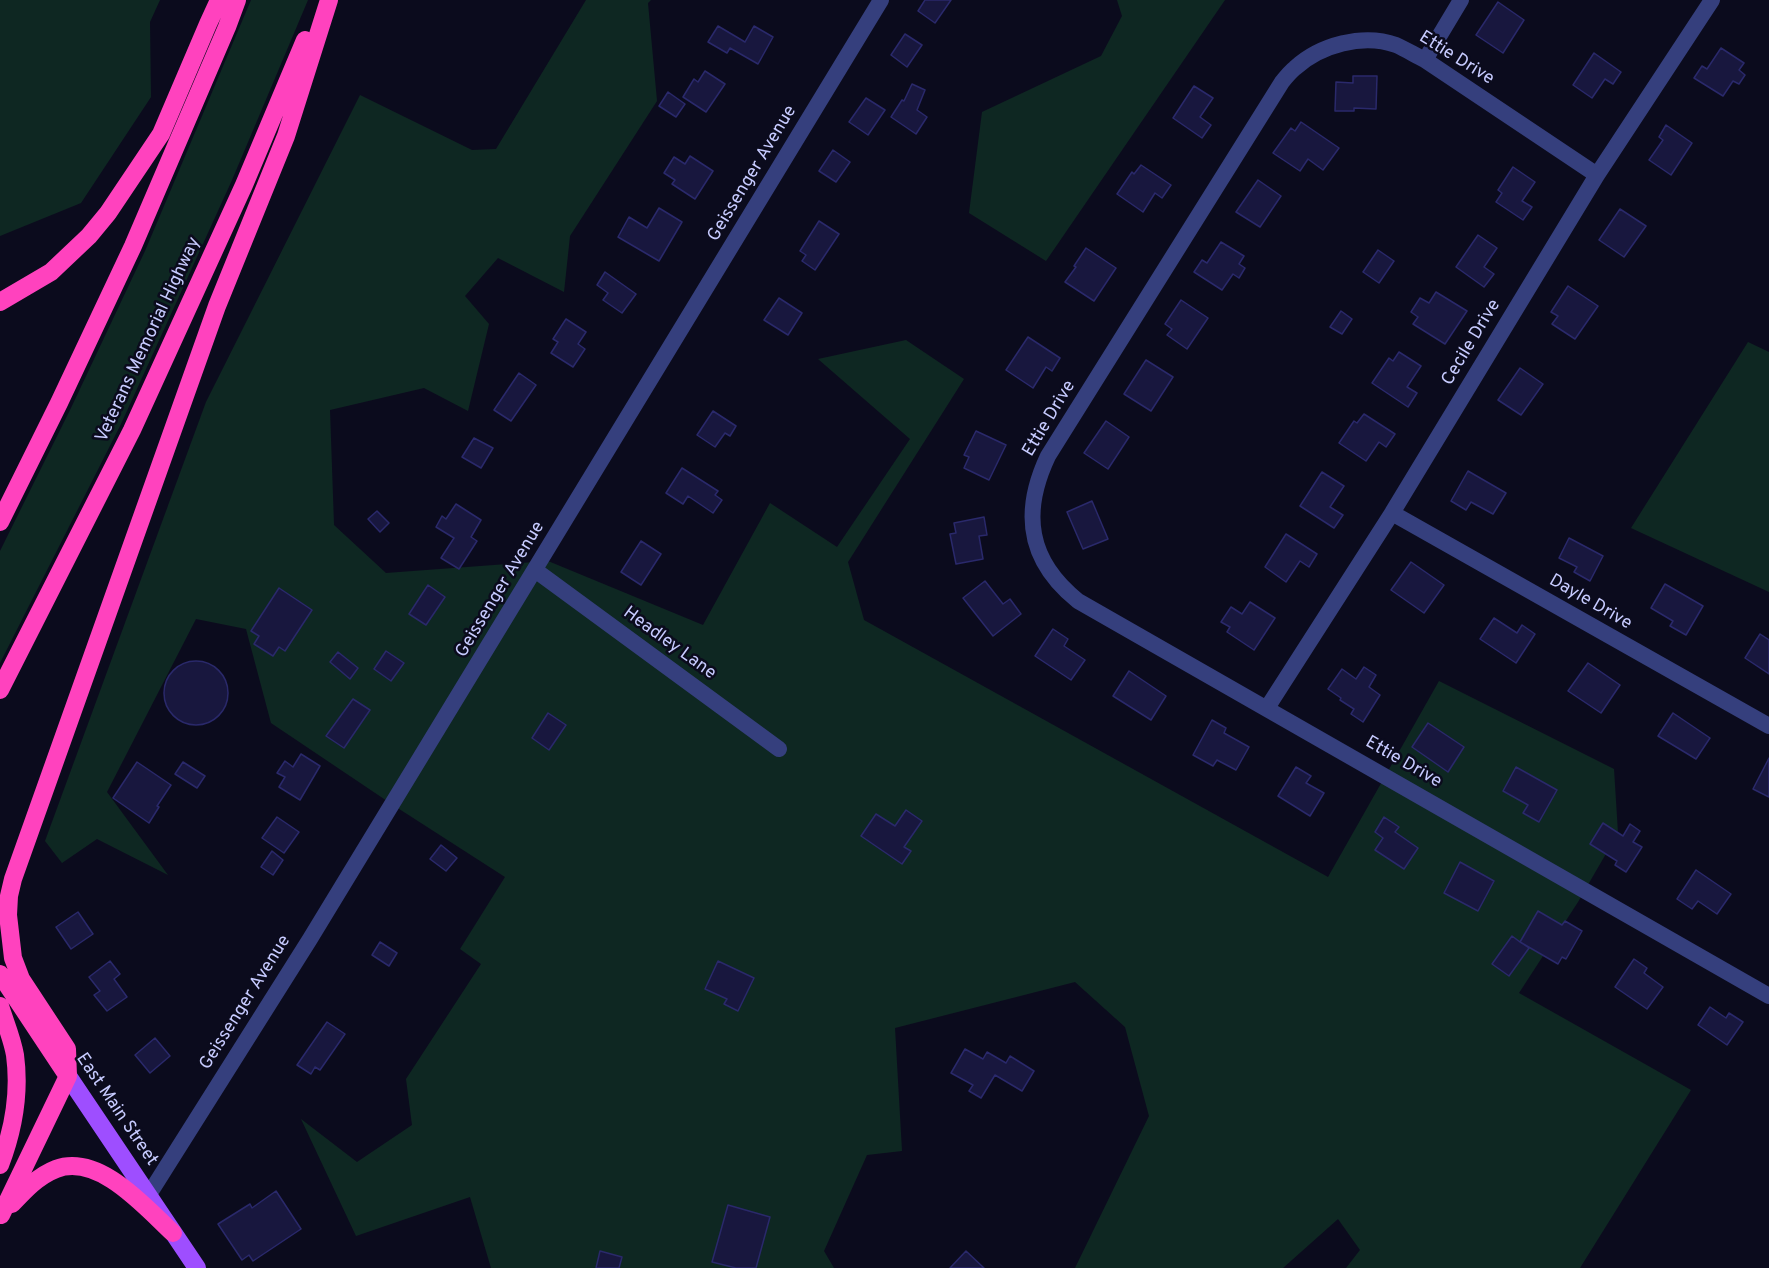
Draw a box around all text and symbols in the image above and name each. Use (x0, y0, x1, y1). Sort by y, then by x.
street label: Ettie Drive (1414, 27, 1498, 91)
street label: Geissenger Avenue (704, 102, 802, 246)
street label: Veterans Memorial Highway (92, 234, 206, 446)
street label: Cecile Drive (1438, 296, 1506, 390)
street label: Ettie Drive (1019, 377, 1081, 461)
street label: Geissenger Avenue (452, 518, 550, 662)
street label: Dayle Drive (1545, 571, 1635, 635)
street label: Headley Lane (618, 603, 720, 685)
street label: Ettie Drive (1361, 732, 1445, 794)
street label: Geissenger Avenue (196, 932, 296, 1074)
street label: East Main Street (70, 1050, 162, 1170)

